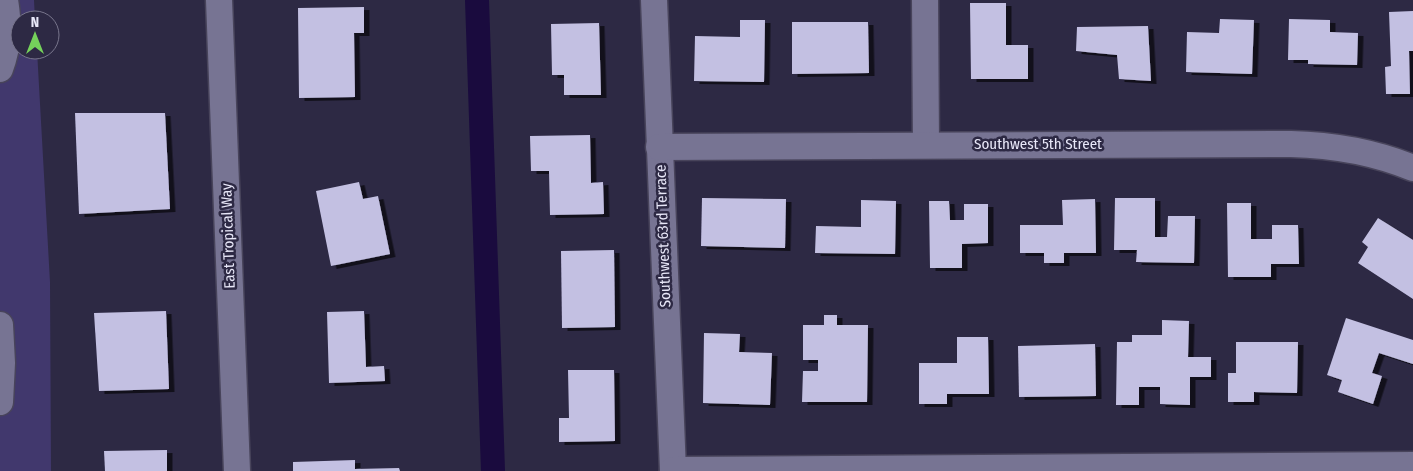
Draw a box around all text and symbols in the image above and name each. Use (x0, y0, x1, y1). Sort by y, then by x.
north arrow (10, 10, 60, 60)
text: N (31, 14, 39, 31)
street label: Southwest 5th Street (974, 135, 1102, 153)
street label: Southwest 63rd Terrace (652, 164, 674, 308)
street label: East Tropical Way (217, 183, 239, 289)

